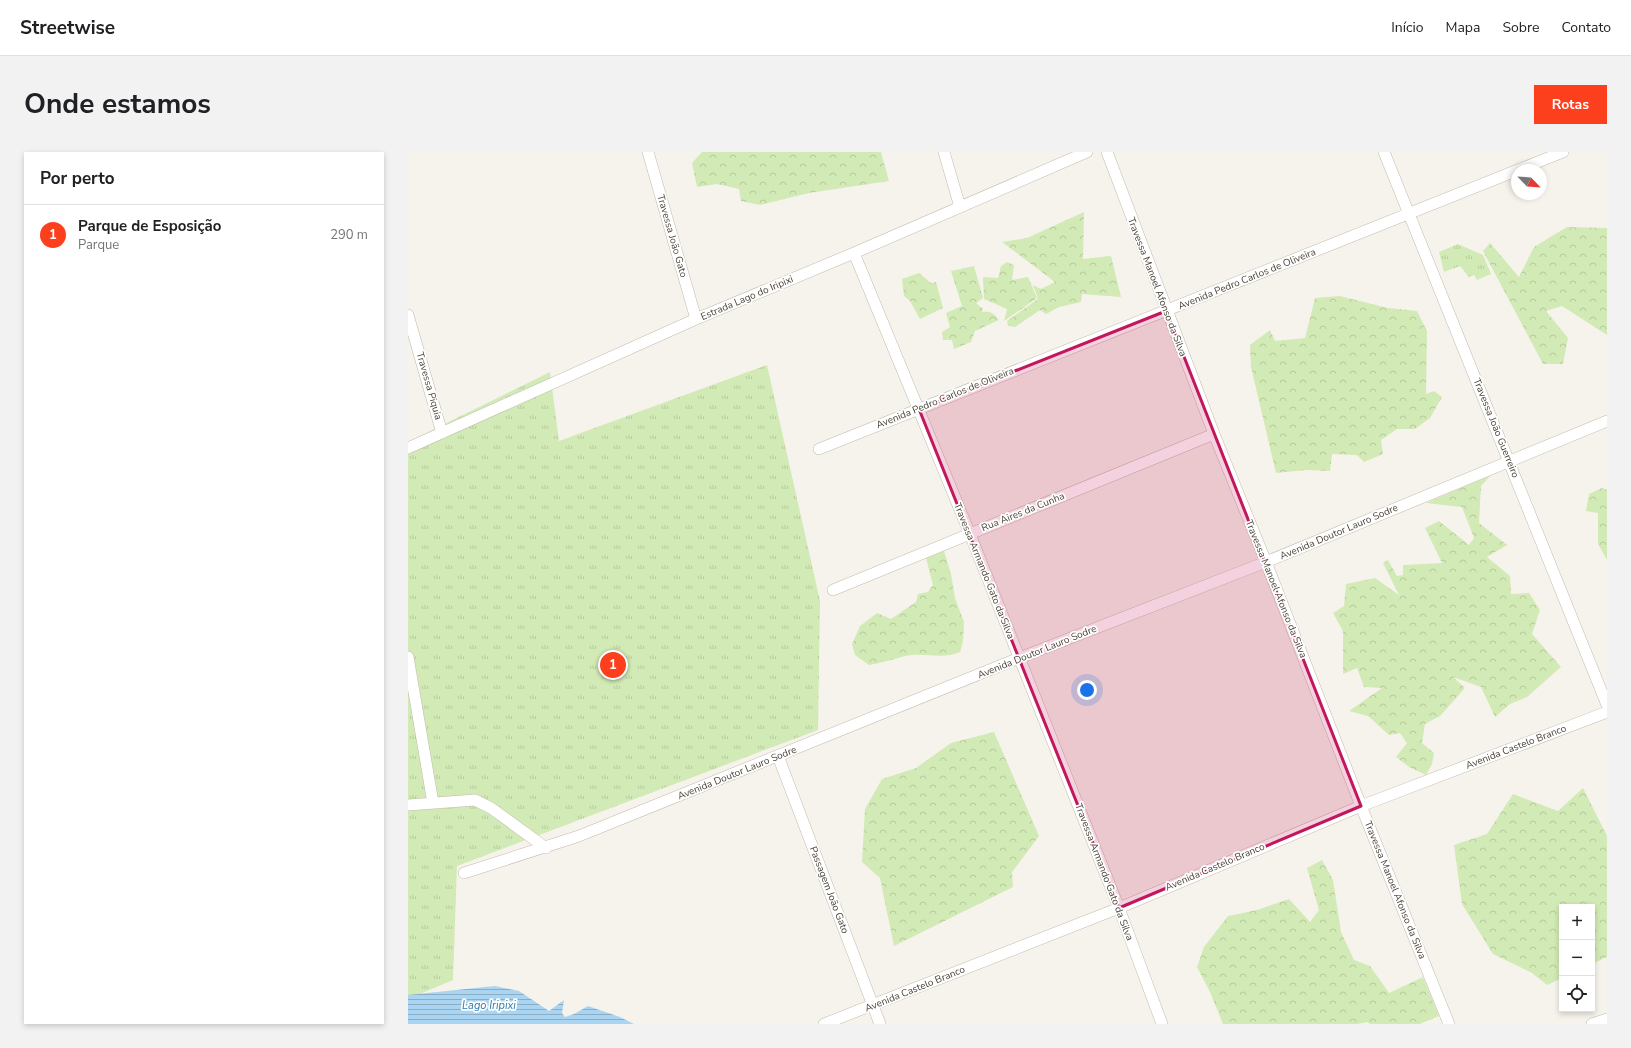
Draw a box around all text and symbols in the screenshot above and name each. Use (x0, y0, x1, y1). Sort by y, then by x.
text: Streetwise (20, 15, 115, 41)
text: Início (1391, 18, 1423, 37)
text: Mapa (1445, 18, 1480, 37)
text: Sobre (1502, 18, 1539, 37)
text: Contato (1561, 18, 1611, 37)
text: Onde estamos (24, 85, 211, 123)
button: Rotas (1534, 85, 1607, 124)
north arrow (1511, 164, 1547, 200)
text: Por perto (40, 167, 115, 190)
street label: Travessa João Gato (653, 193, 691, 280)
street label: Travessa Manoel Afonso da Silva (1124, 215, 1190, 359)
text: Parque de Esposição (78, 216, 221, 236)
text: 1 (49, 226, 57, 244)
text: 290 m (330, 226, 368, 244)
text: Parque (78, 236, 119, 254)
street label: Avenida Pedro Carlos de Oliveira (1176, 245, 1318, 313)
street label: Estrada Lago do Iripixi (699, 272, 795, 324)
street label: Travessa Piquia (413, 351, 445, 421)
street label: Avenida Pedro Carlos de Oliveira (874, 364, 1016, 432)
street label: Travessa João Guerreiro (1470, 376, 1523, 480)
street label: Rua Aires da Cunha (979, 489, 1067, 535)
street label: Travessa Armando Gato da Silva (950, 501, 1018, 641)
street label: Avenida Doutor Lauro Sodre (1278, 501, 1400, 563)
street label: Travessa Manoel Afonso da Silva (1242, 518, 1310, 660)
street label: Avenida Doutor Lauro Sodre (975, 622, 1099, 682)
pin: 1 (600, 650, 626, 680)
your location (1077, 680, 1097, 700)
street label: Avenida Castelo Branco (1464, 721, 1569, 773)
street label: Avenida Doutor Lauro Sodre (675, 743, 799, 803)
street label: Travessa Armando Gato da Silva (1071, 801, 1137, 943)
street label: Travessa Manoel Afonso da Silva (1361, 819, 1429, 961)
street label: Avenida Castelo Branco (1163, 839, 1267, 894)
street label: Passagem João Gato (806, 844, 852, 936)
map controls (1559, 904, 1595, 1012)
button: + (1559, 904, 1595, 940)
button: − (1559, 940, 1595, 976)
street label: Avenida Castelo Branco (863, 962, 968, 1016)
button: locate (1559, 976, 1595, 1012)
water label: Lago Iripixi (462, 998, 516, 1013)

